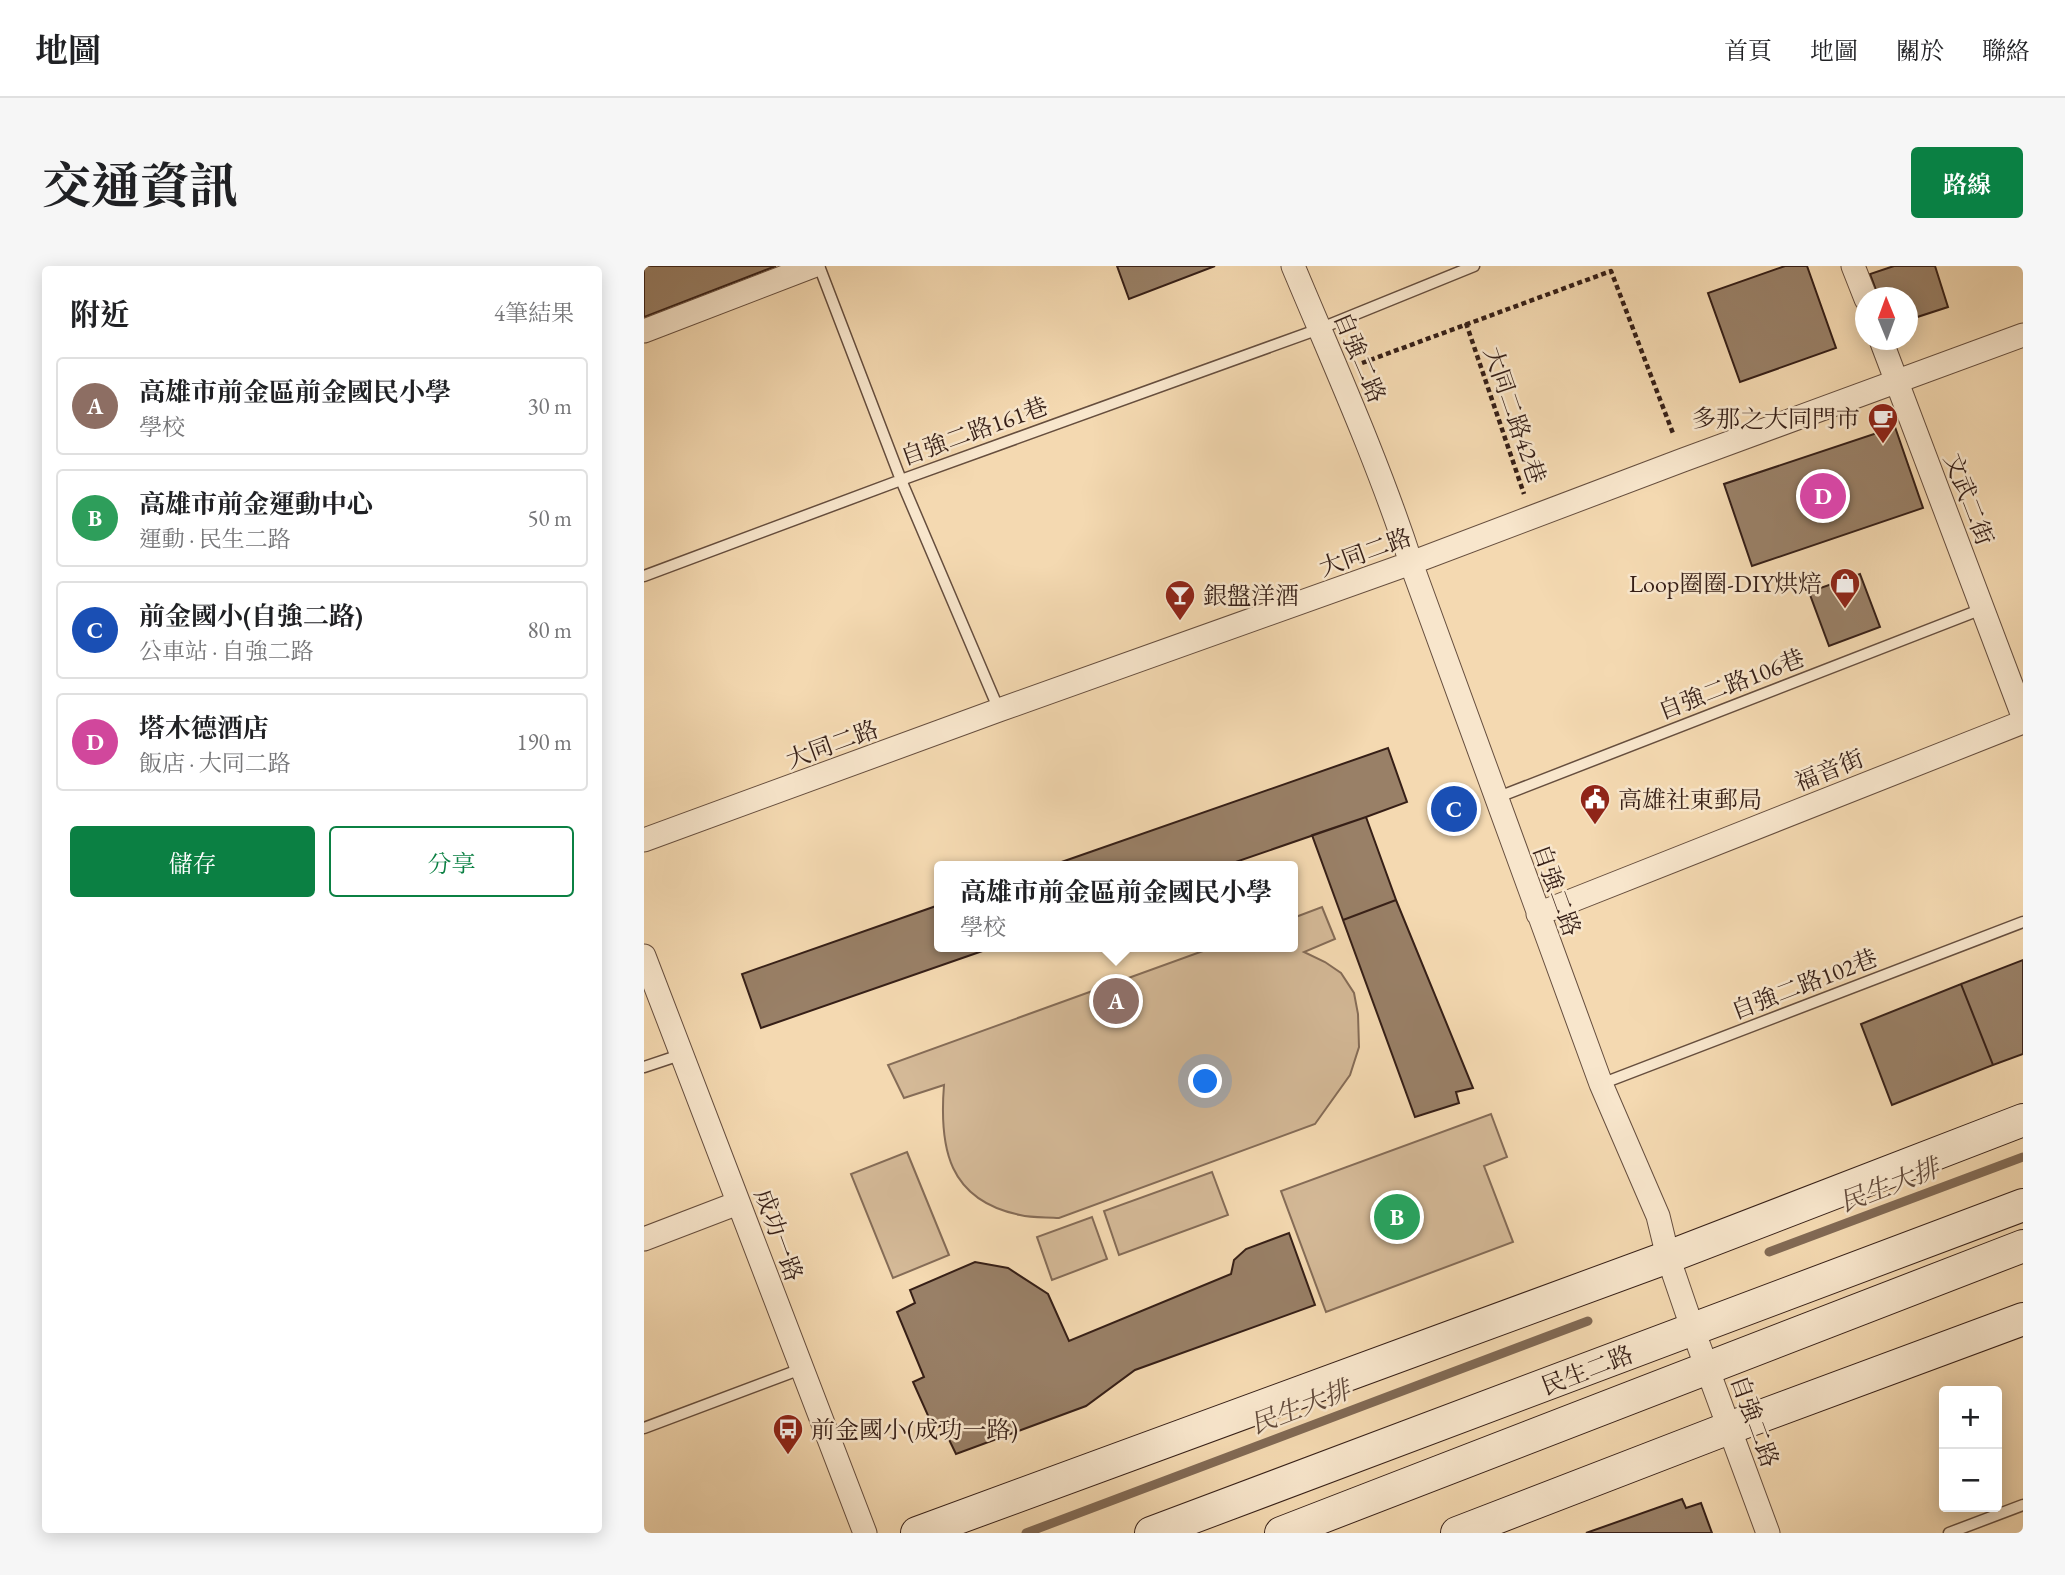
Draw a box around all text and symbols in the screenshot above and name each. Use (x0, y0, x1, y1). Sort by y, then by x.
text: 地圖 (35, 29, 101, 72)
text: 首頁 (1724, 35, 1772, 66)
text: 地圖 (1810, 35, 1858, 66)
text: 關於 (1896, 35, 1944, 66)
text: 聯絡 (1982, 35, 2030, 66)
button: 路線 (1911, 147, 2023, 218)
text: 交通資訊 (42, 154, 238, 218)
north arrow (1855, 287, 1918, 350)
text: 附近 (70, 295, 130, 334)
text: 4筆結果 (494, 298, 574, 328)
street label: 自強二路 (1327, 307, 1393, 407)
street label: 大同二路42巷 (1477, 342, 1553, 488)
text: 高雄市前金區前金國民小學 (139, 375, 451, 409)
street label: 自強二路161巷 (896, 390, 1052, 472)
text: A (87, 391, 103, 421)
text: 30 m (527, 391, 572, 421)
cafe icon: 多那之大同門市 (1866, 401, 1900, 445)
place label: 多那之大同門市 (1692, 403, 1860, 434)
text: 學校 (139, 412, 185, 442)
street label: 文武二街 (1937, 449, 2001, 549)
pin: D (1800, 470, 1846, 522)
text: 高雄市前金運動中心 (139, 487, 373, 521)
text: B (88, 503, 102, 533)
text: 50 m (527, 503, 572, 533)
street label: 大同二路 (1315, 521, 1415, 583)
text: 運動 · 民生二路 (139, 524, 291, 554)
shop icon: Loop圈圈-DIY烘焙 (1828, 566, 1862, 610)
place label: Loop圈圈-DIY烘焙 (1629, 568, 1822, 599)
bar icon: 銀盤洋酒 (1163, 578, 1197, 622)
place label: 銀盤洋酒 (1203, 580, 1299, 611)
text: 前金國小(自強二路) (139, 599, 363, 633)
text: C (87, 615, 103, 645)
text: 80 m (527, 615, 572, 645)
text: 公車站 · 自強二路 (139, 636, 314, 666)
street label: 自強二路106巷 (1653, 642, 1809, 726)
text: 塔木德酒店 (139, 711, 269, 745)
street label: 大同二路 (782, 713, 882, 775)
text: D (86, 727, 104, 757)
text: 190 m (516, 727, 572, 757)
street label: 福音街 (1790, 742, 1868, 798)
text: 飯店 · 大同二路 (139, 748, 291, 778)
public building icon: 高雄社東郵局 (1578, 782, 1612, 826)
pin: C (1431, 783, 1477, 835)
place label: 高雄社東郵局 (1618, 784, 1762, 815)
button: 儲存 (70, 826, 315, 897)
button: 分享 (329, 826, 574, 897)
street label: 自強二路 (1526, 840, 1588, 940)
popup (934, 861, 1298, 952)
text: 高雄市前金區前金國民小學 (960, 875, 1272, 909)
text: 學校 (960, 912, 1006, 942)
street label: 自強二路102巷 (1726, 942, 1882, 1026)
pin: A (1093, 975, 1139, 1027)
your location (1188, 1064, 1222, 1098)
water label: 民生大排 (1834, 1149, 1947, 1220)
street label: 成功一路 (748, 1185, 810, 1285)
pin: B (1374, 1191, 1420, 1243)
street label: 民生二路 (1537, 1338, 1637, 1402)
water label: 民生大排 (1245, 1371, 1358, 1442)
street label: 自強二路 (1724, 1371, 1786, 1471)
map controls (1939, 1386, 2002, 1512)
button: + (1939, 1386, 2002, 1449)
bus stop icon: 前金國小(成功一路) (771, 1412, 805, 1456)
place label: 前金國小(成功一路) (811, 1414, 1018, 1445)
button: − (1939, 1449, 2002, 1512)

